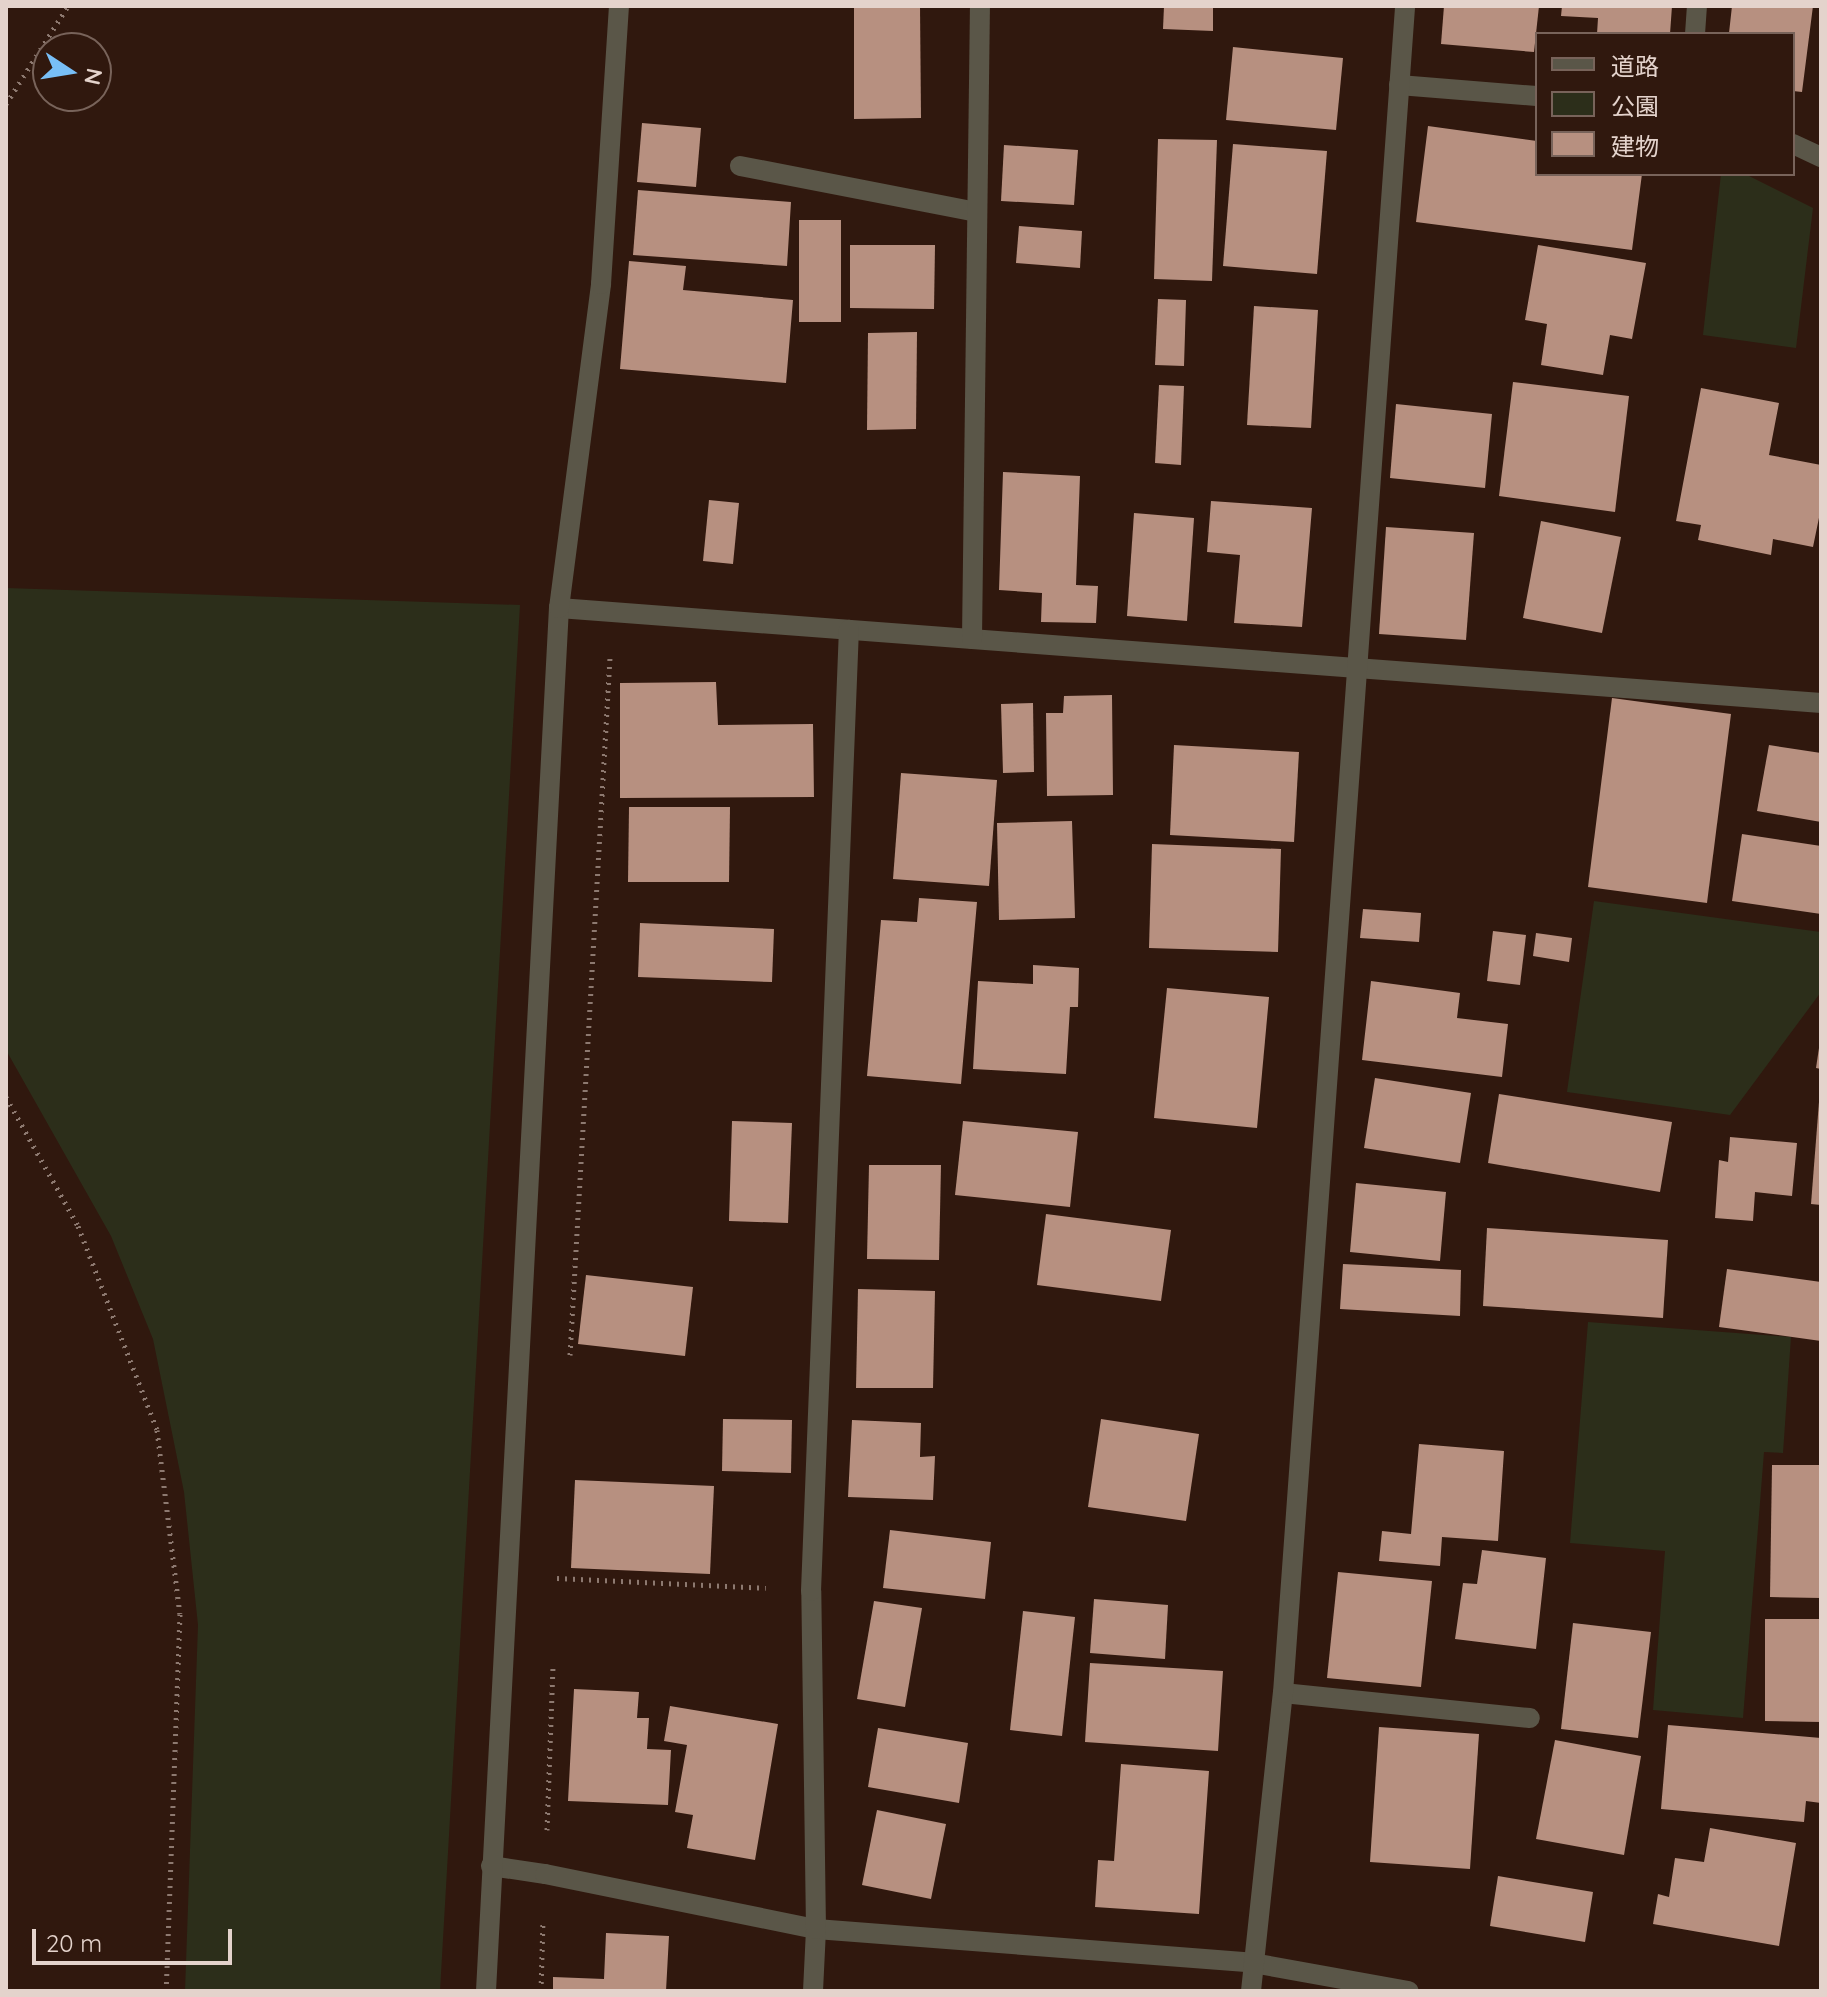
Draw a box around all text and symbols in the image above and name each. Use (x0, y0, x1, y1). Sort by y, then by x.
north arrow (32, 32, 112, 112)
legend (1535, 32, 1795, 176)
text: 道路 (1611, 51, 1659, 81)
text: N (78, 66, 109, 87)
text: 公園 (1611, 91, 1659, 121)
text: 建物 (1611, 131, 1659, 161)
scale bar (36, 1913, 236, 1963)
text: 20 m (46, 1928, 102, 1958)

